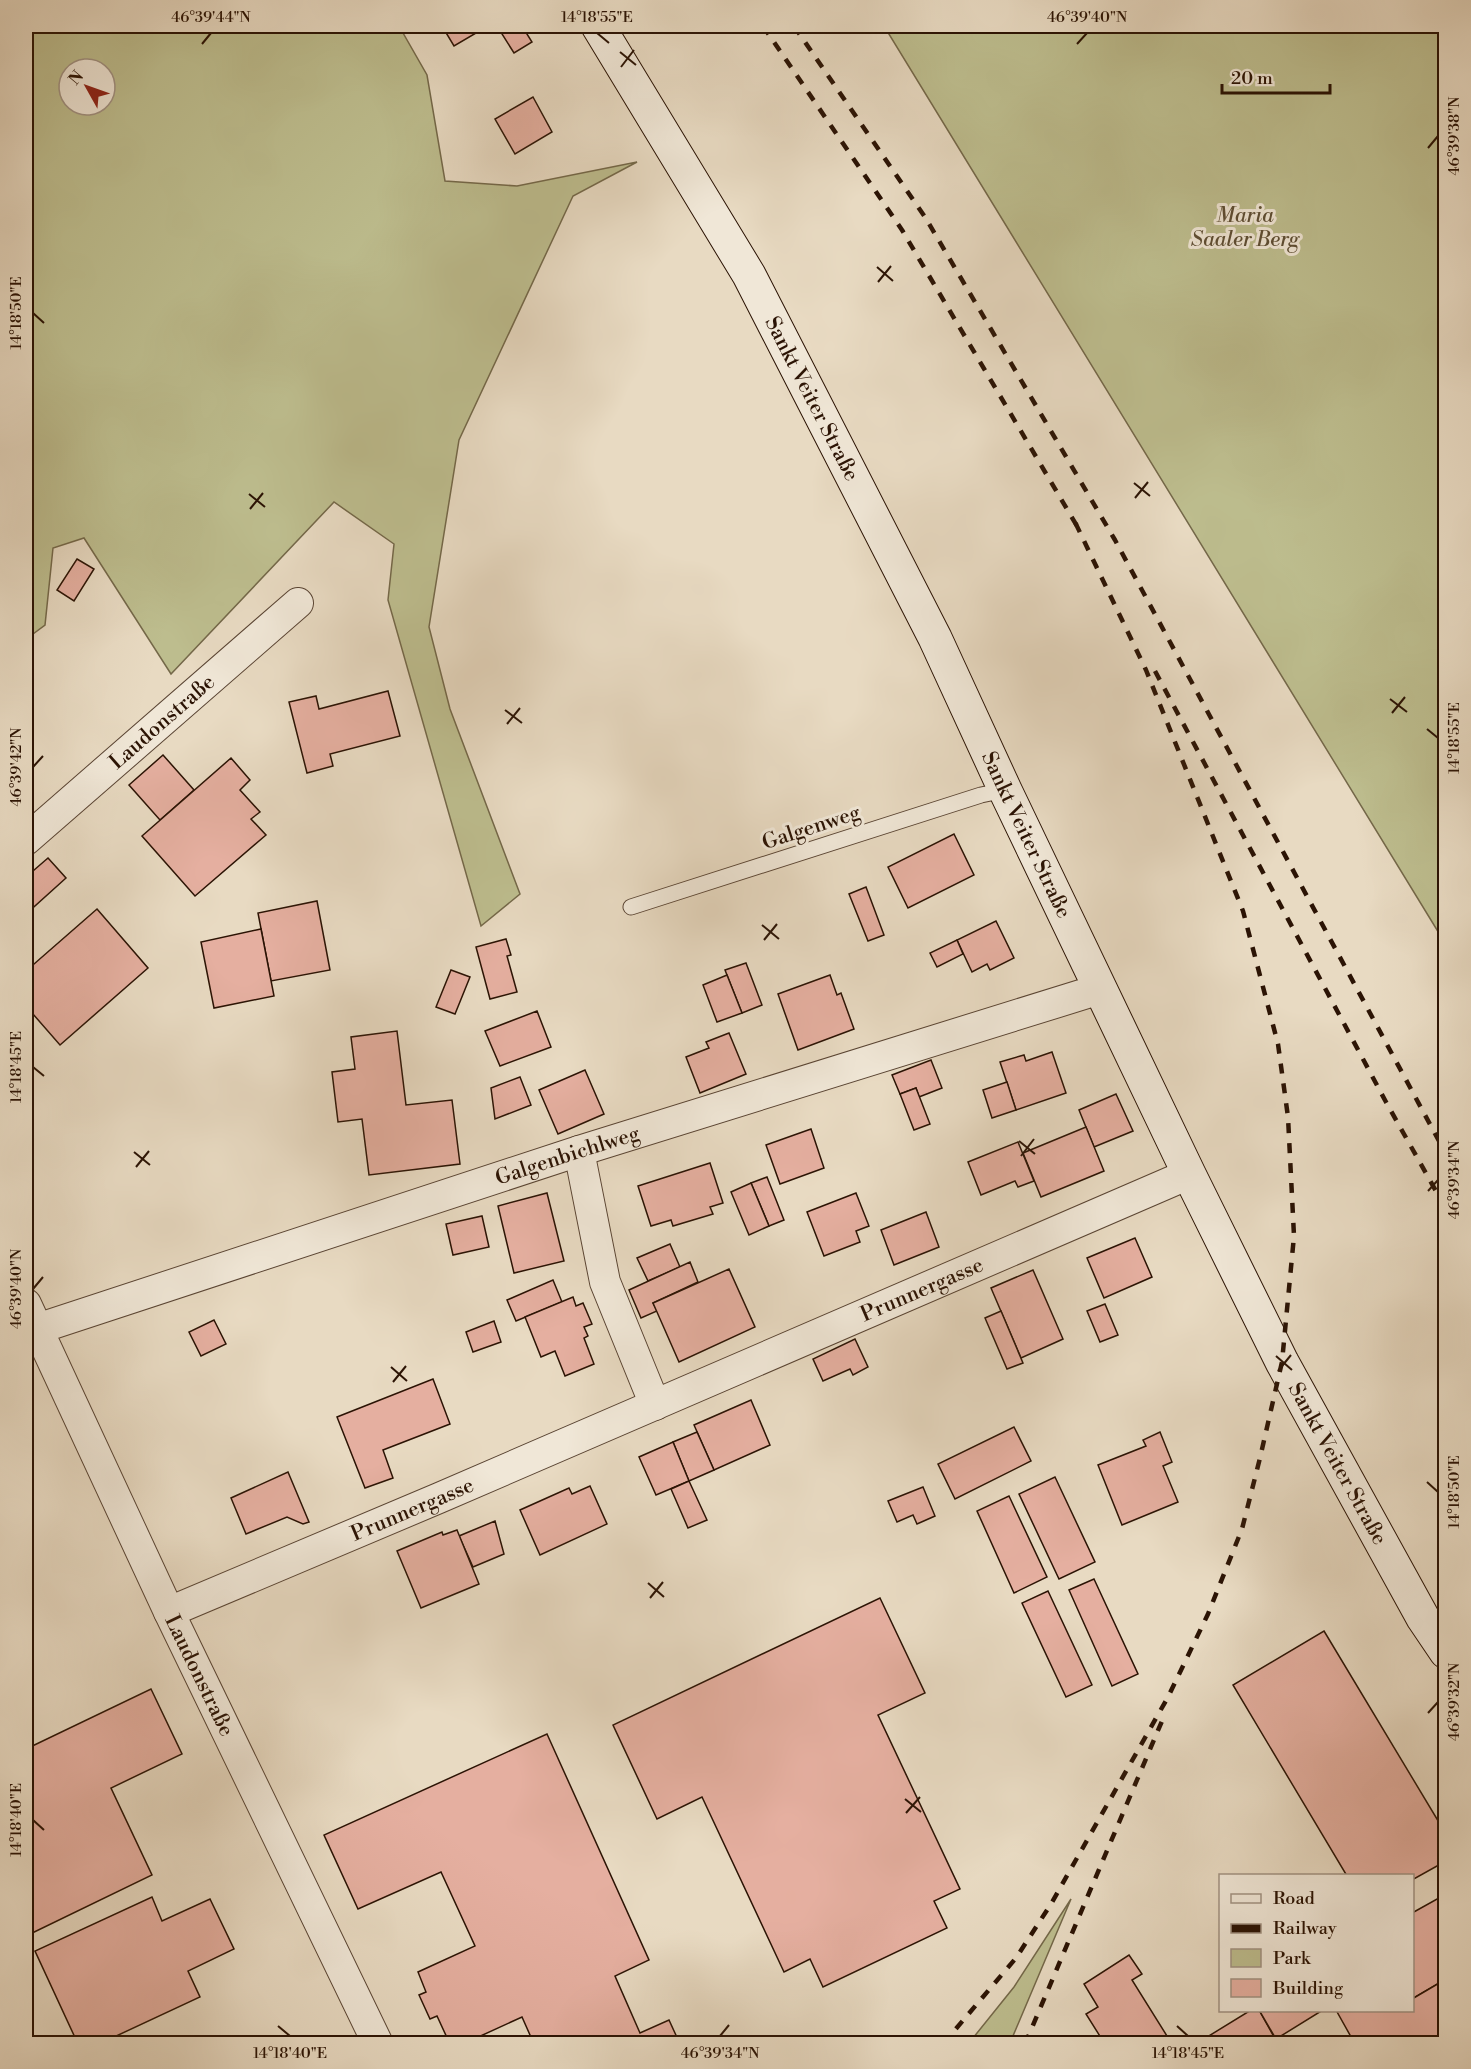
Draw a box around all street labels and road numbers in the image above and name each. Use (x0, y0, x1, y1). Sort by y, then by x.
street label: Sankt Veiter Straße (758, 312, 864, 486)
street label: Laudonstraße (104, 669, 221, 776)
street label: Sankt Veiter Straße (975, 748, 1076, 923)
street label: Galgenweg (759, 800, 864, 856)
street label: Galgenbichlweg (492, 1121, 643, 1192)
street label: Prunnergasse (857, 1252, 988, 1328)
street label: Sankt Veiter Straße (1282, 1378, 1392, 1550)
street label: Prunnergasse (347, 1473, 478, 1548)
street label: Laudonstraße (158, 1611, 239, 1741)

